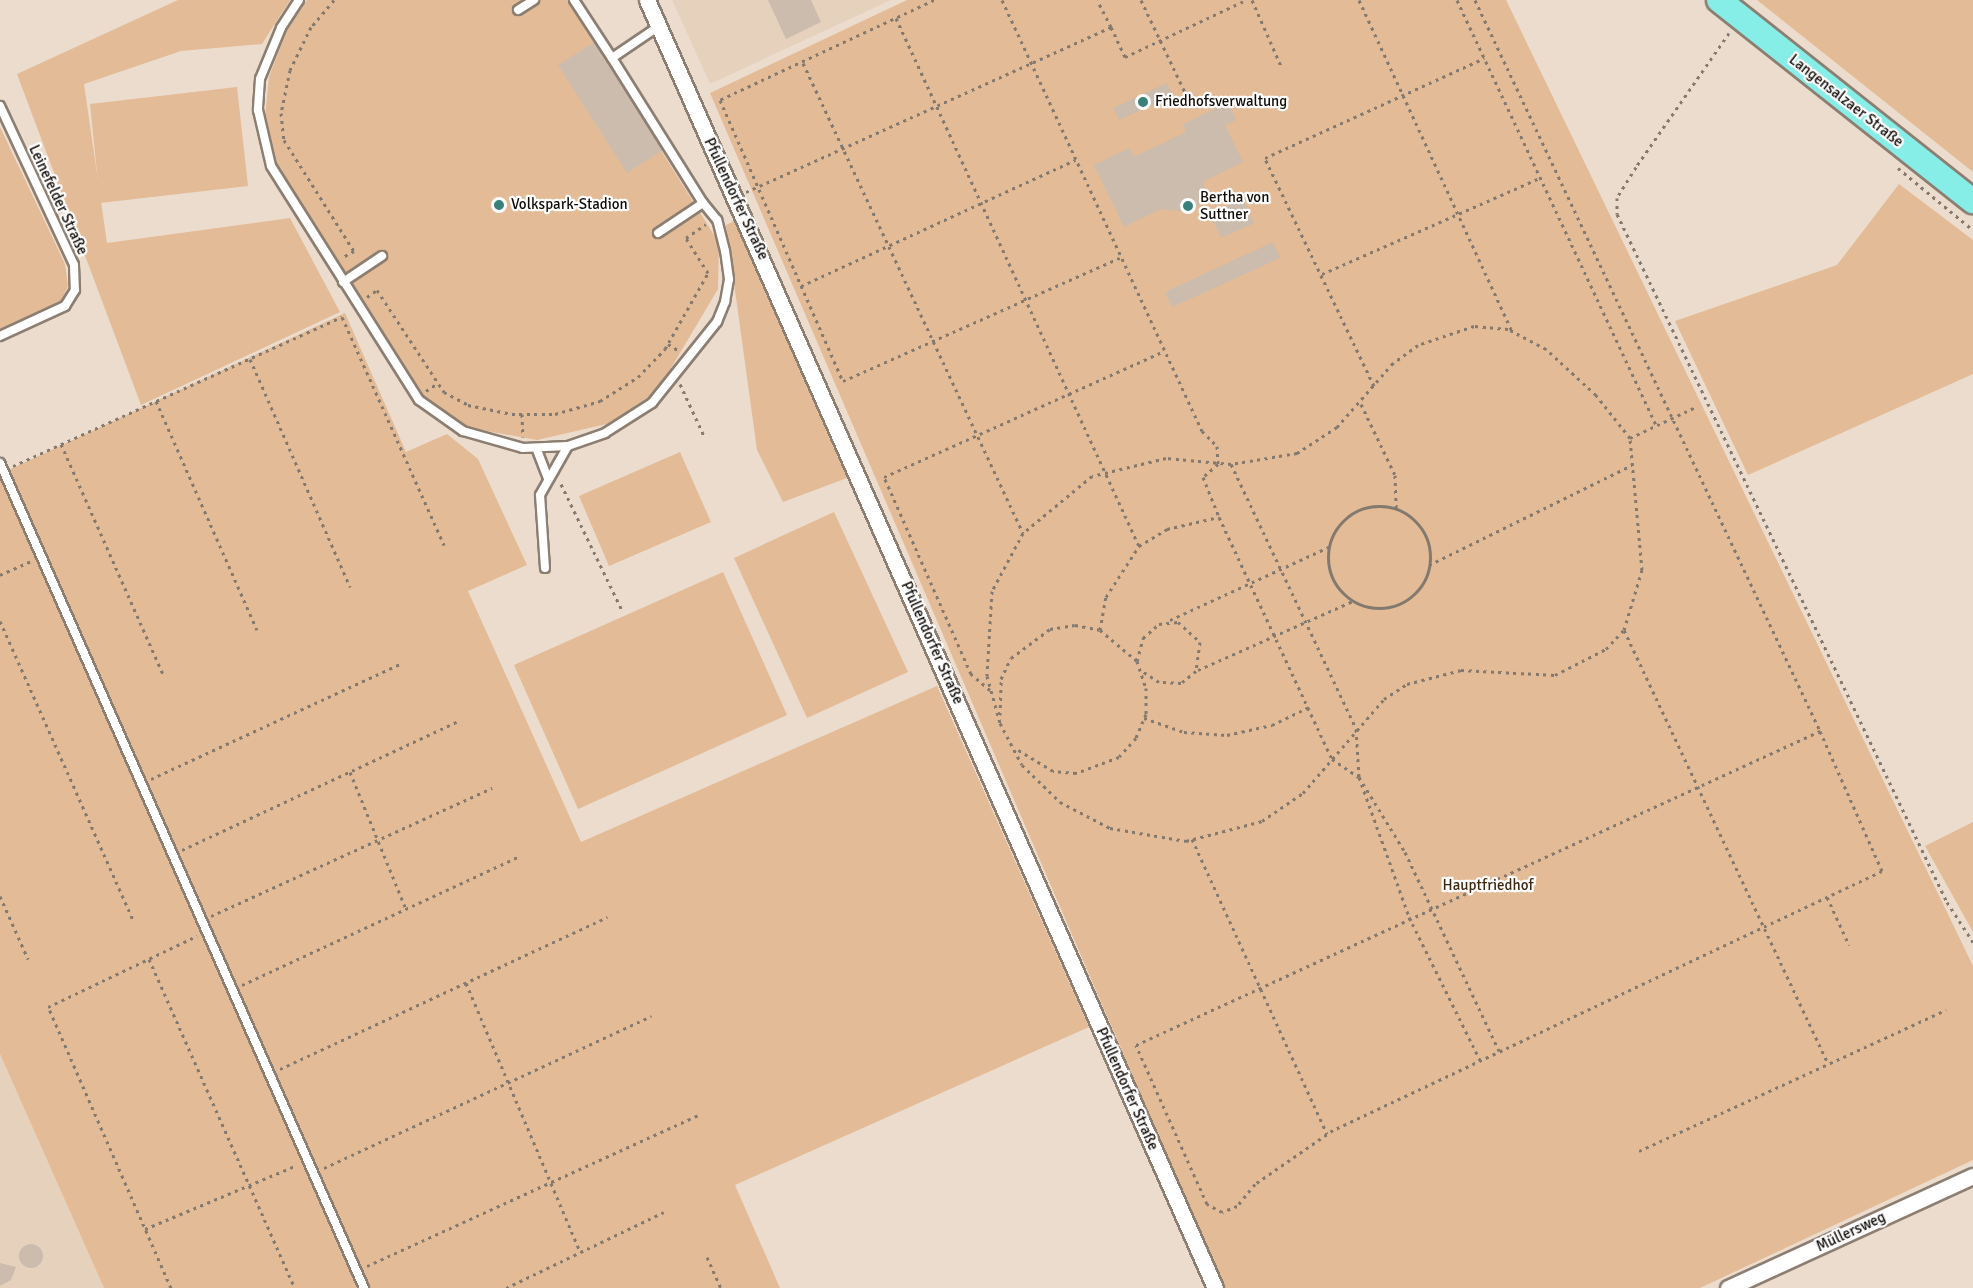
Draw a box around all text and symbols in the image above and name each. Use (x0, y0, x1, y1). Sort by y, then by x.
street label: Langensalzaer Straße (1785, 51, 1907, 151)
place label: Friedhofsverwaltung (1155, 93, 1287, 111)
marker: Friedhofsverwaltung (1136, 95, 1150, 109)
street label: Pfullendorfer Straße (700, 135, 772, 263)
street label: Leinefelder Straße (25, 142, 91, 258)
place label: Bertha von Suttner (1200, 188, 1269, 223)
place label: Volkspark-Stadion (511, 196, 628, 214)
marker: Volkspark-Stadion (492, 198, 506, 212)
marker: Bertha von Suttner (1181, 199, 1195, 213)
street label: Pfullendorfer Straße (897, 579, 967, 707)
park label: Hauptfriedhof (1443, 877, 1533, 895)
street label: Pfullendorfer Straße (1092, 1025, 1162, 1153)
street label: Müllersweg (1813, 1208, 1889, 1256)

